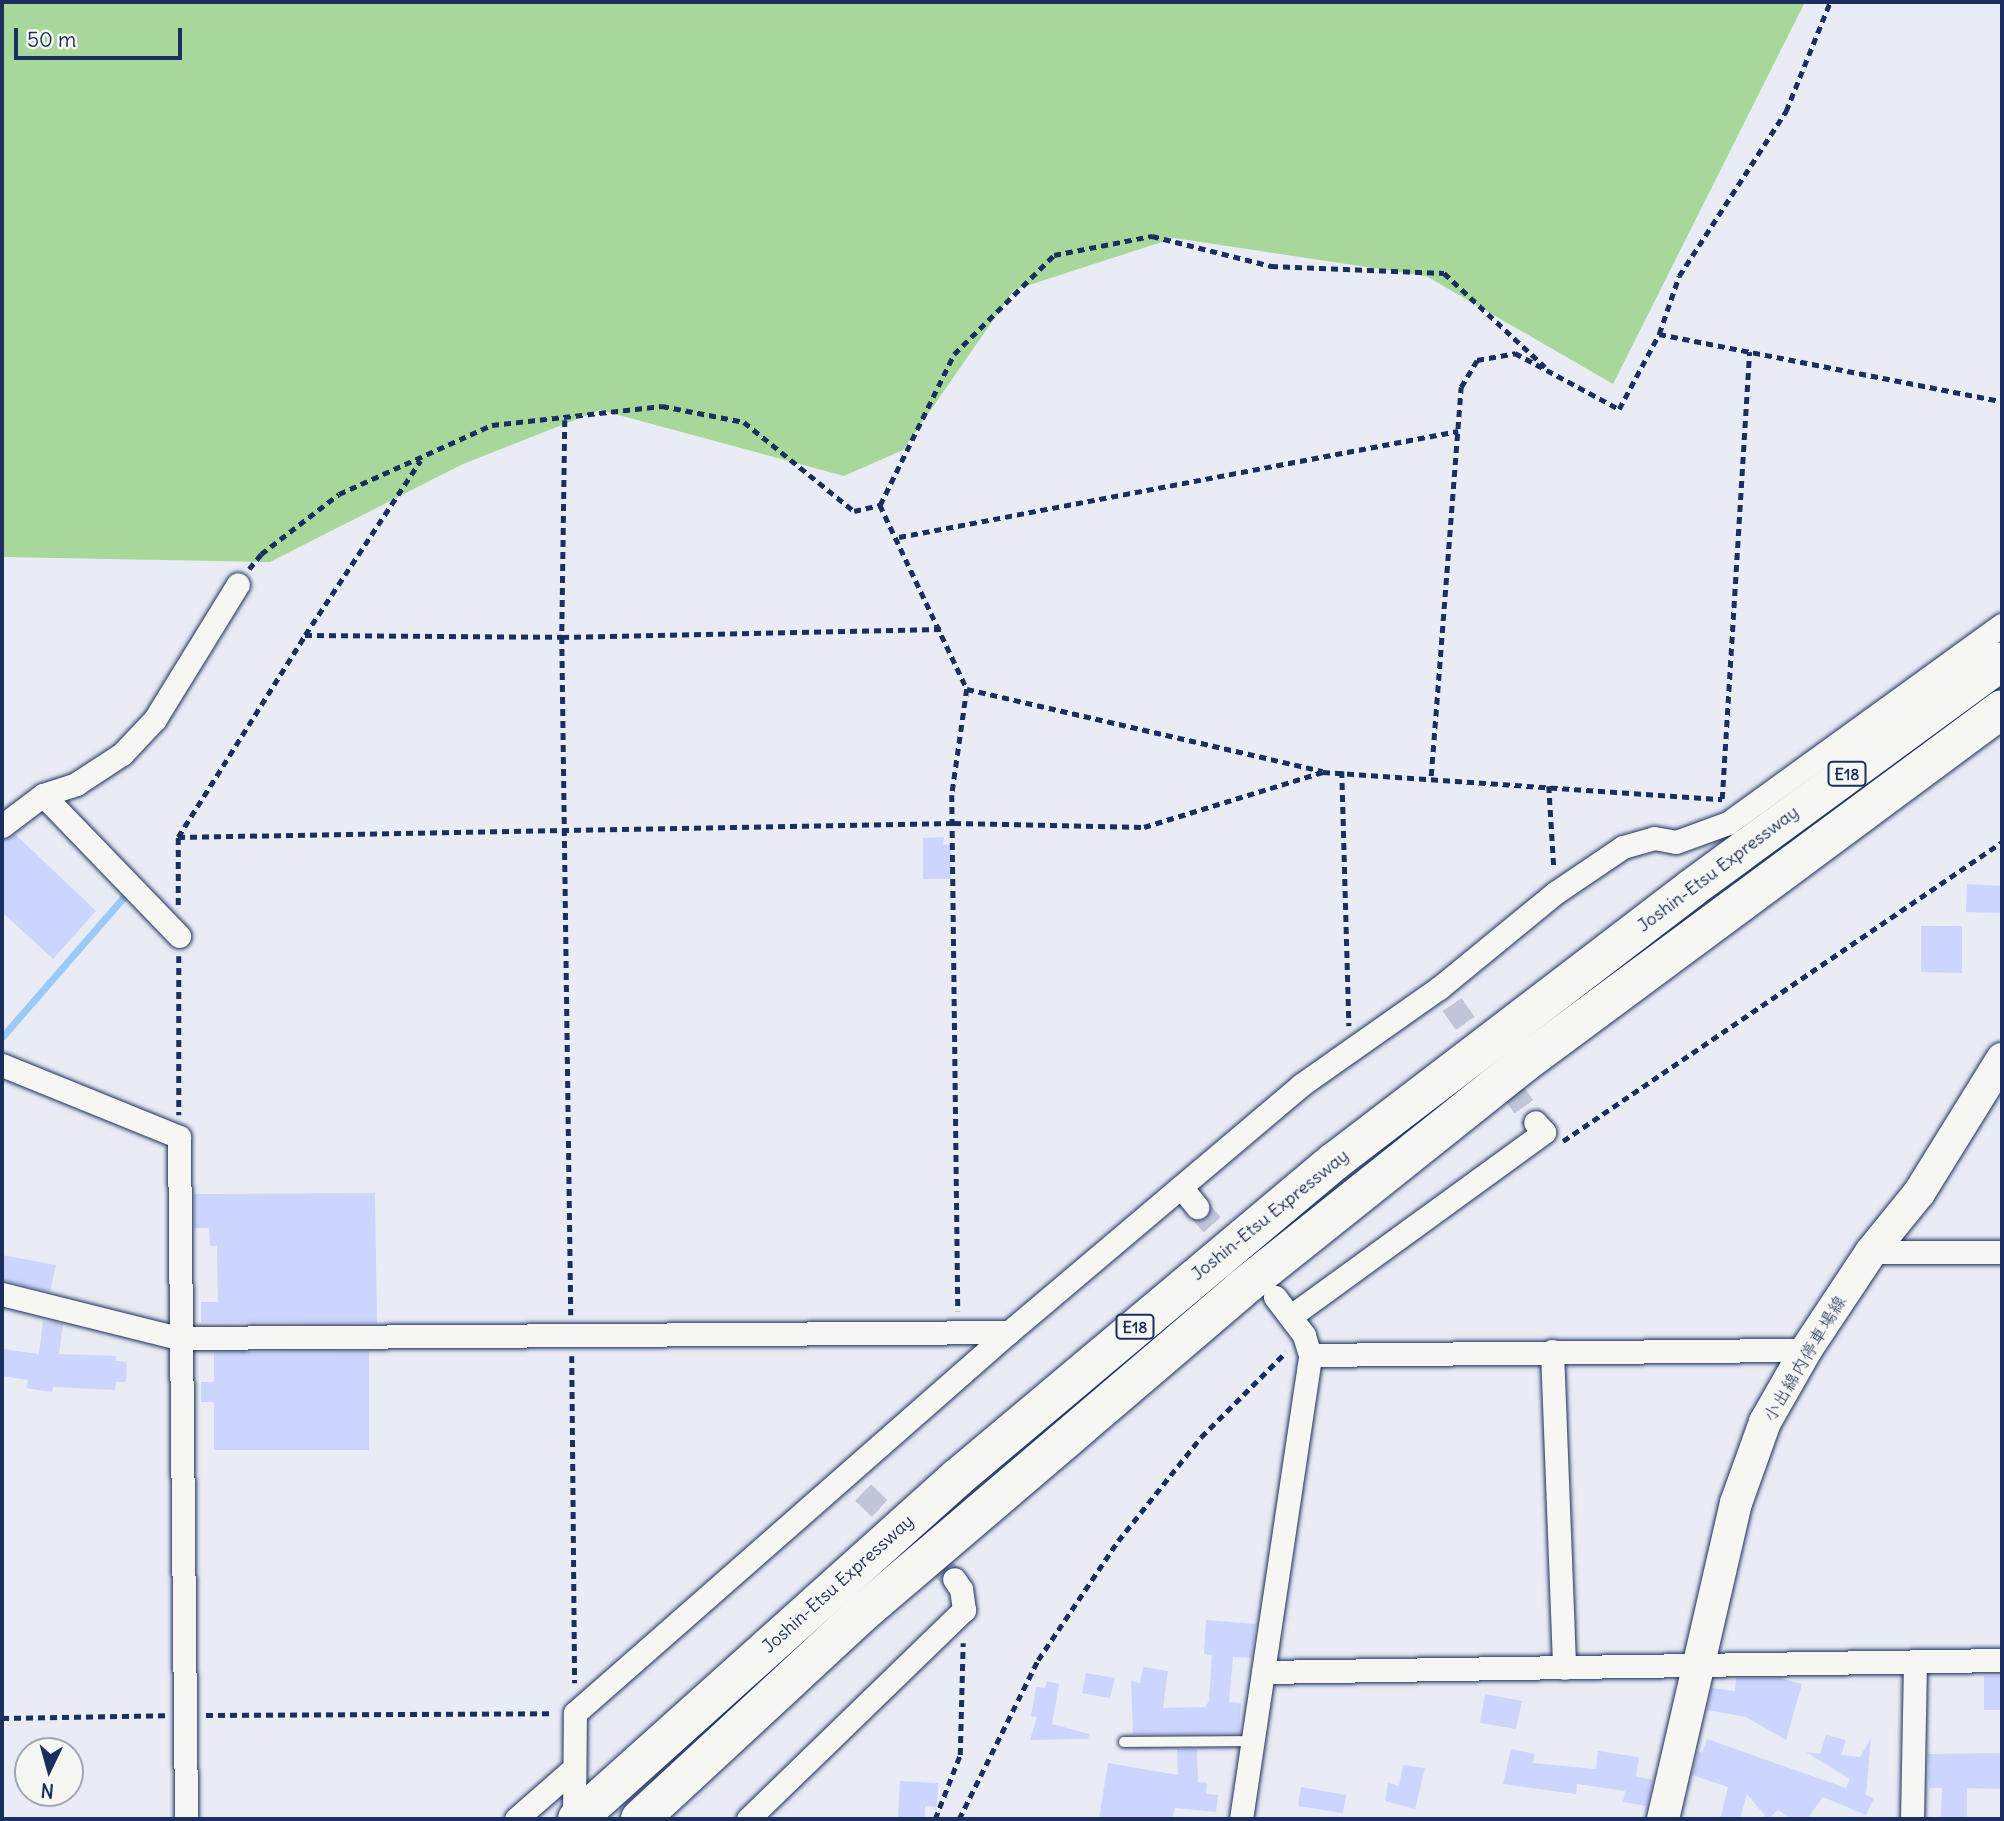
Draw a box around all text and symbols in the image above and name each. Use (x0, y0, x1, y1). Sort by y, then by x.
scale bar (18, 14, 186, 58)
text: 50 m (27, 26, 76, 53)
road number: E18 (1826, 762, 1868, 786)
street label: Joshin-Etsu Expressway (1633, 801, 1803, 937)
street label: Joshin-Etsu Expressway (1187, 1145, 1353, 1285)
street label: 小出綿内停車場線 (1759, 1292, 1851, 1426)
road number: E18 (1114, 1315, 1156, 1340)
street label: Joshin-Etsu Expressway (758, 1510, 918, 1658)
north arrow (14, 1737, 84, 1807)
text: N (40, 1778, 55, 1803)

